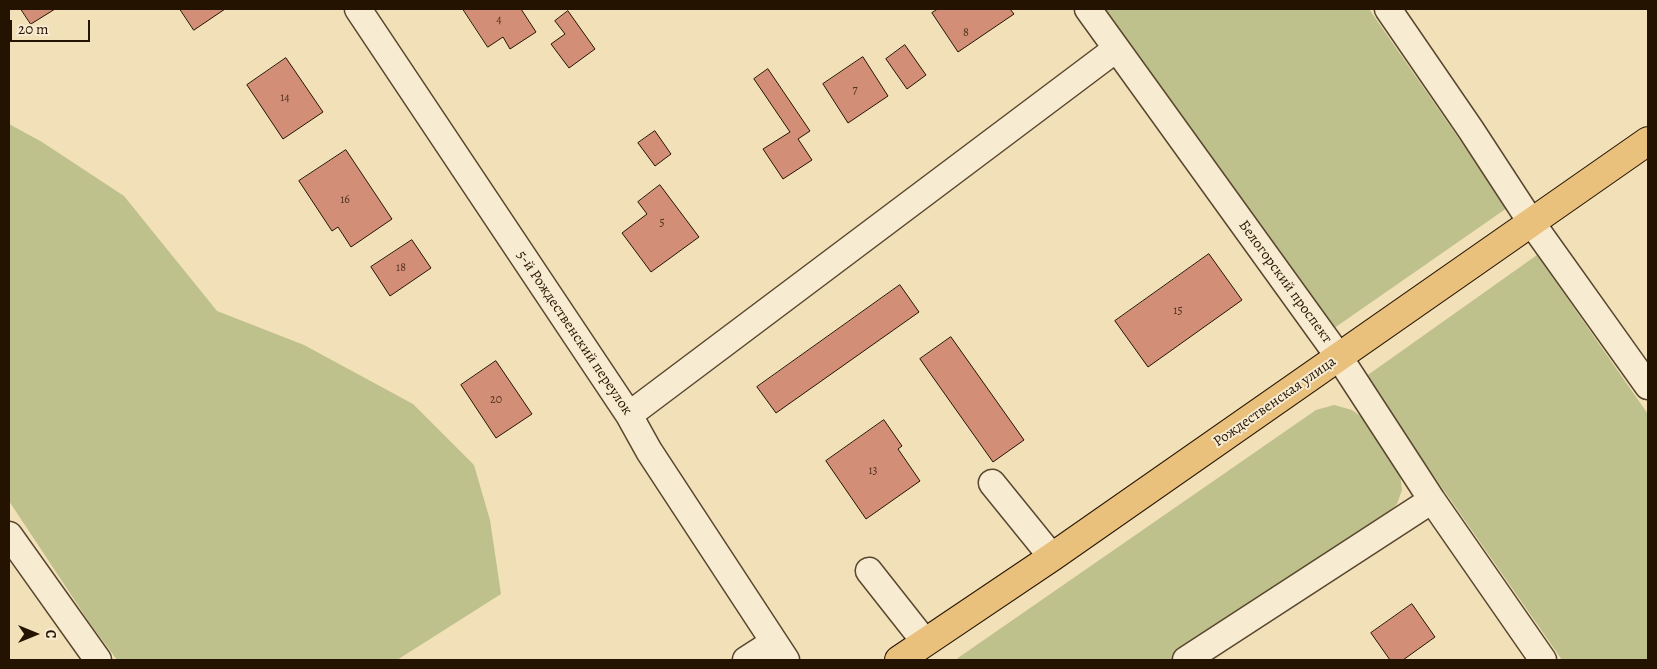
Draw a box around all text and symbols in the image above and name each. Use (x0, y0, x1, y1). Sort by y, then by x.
scale bar (12, 10, 92, 42)
house number: 4 (496, 13, 502, 27)
text: 20 m (18, 19, 49, 39)
house number: 8 (963, 26, 969, 40)
house number: 7 (852, 83, 858, 97)
house number: 14 (280, 91, 290, 105)
house number: 16 (340, 193, 350, 207)
house number: 5 (659, 216, 665, 230)
street label: Белогорский проспект (1234, 217, 1336, 347)
street label: 5-й Рождественский переулок (512, 247, 636, 419)
house number: 18 (396, 261, 406, 275)
house number: 15 (1173, 304, 1183, 318)
street label: Рождественская улица (1210, 353, 1340, 451)
house number: 20 (490, 393, 502, 407)
house number: 13 (868, 464, 878, 478)
north arrow (10, 609, 60, 659)
text: С (41, 630, 60, 638)

